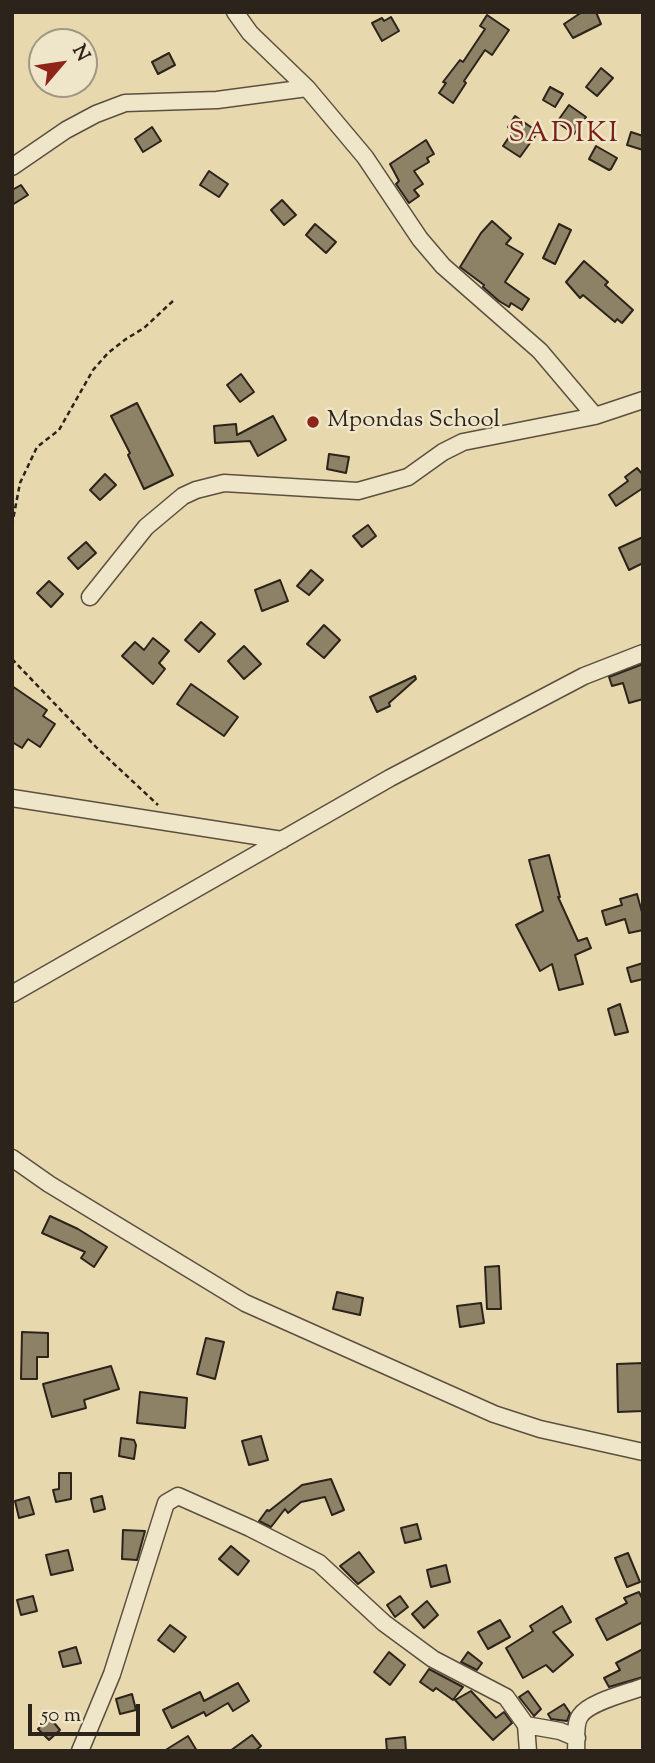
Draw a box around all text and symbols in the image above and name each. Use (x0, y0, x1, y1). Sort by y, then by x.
north arrow (28, 28, 98, 98)
text: N (65, 40, 96, 67)
district label: SADIKI (509, 119, 619, 153)
place label: Mpondas School (327, 408, 500, 436)
marker: Mpondas School (305, 414, 321, 430)
scale bar (32, 1690, 144, 1734)
text: 50 m (41, 1701, 81, 1731)

